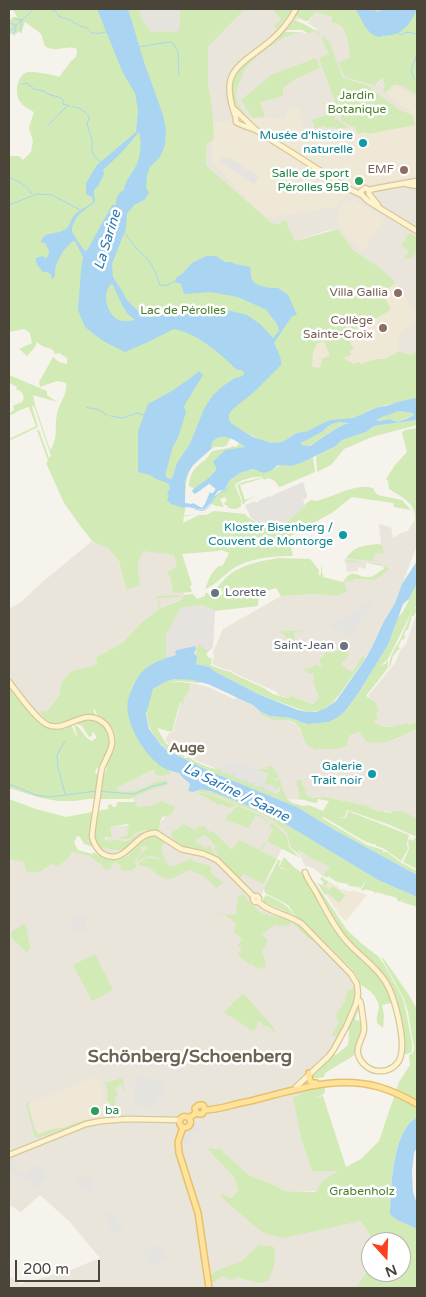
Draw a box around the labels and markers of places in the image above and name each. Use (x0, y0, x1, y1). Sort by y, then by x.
place label: Musée d'histoire naturelle (260, 129, 353, 157)
marker: Musée d'histoire naturelle (357, 137, 369, 149)
place label: EMF (367, 163, 394, 177)
marker: EMF (398, 164, 410, 176)
place label: Salle de sport Pérolles 95B (272, 167, 349, 195)
marker: Salle de sport Pérolles 95B (353, 175, 365, 187)
place label: Villa Gallia (329, 286, 388, 300)
marker: Villa Gallia (392, 287, 404, 299)
place label: Collège Sainte-Croix (303, 314, 373, 342)
marker: Collège Sainte-Croix (377, 322, 389, 334)
place label: Kloster Bisenberg / Couvent de Montorge (208, 521, 333, 549)
marker: Kloster Bisenberg / Couvent de Montorge (337, 529, 349, 541)
place label: Lorette (225, 586, 266, 600)
marker: Lorette (209, 587, 221, 599)
place label: Saint-Jean (274, 639, 334, 653)
marker: Saint-Jean (338, 640, 350, 652)
place label: Galerie Trait noir (311, 760, 362, 788)
marker: Galerie Trait noir (366, 768, 378, 780)
place label: ba (105, 1104, 119, 1118)
marker: ba (89, 1105, 101, 1117)

